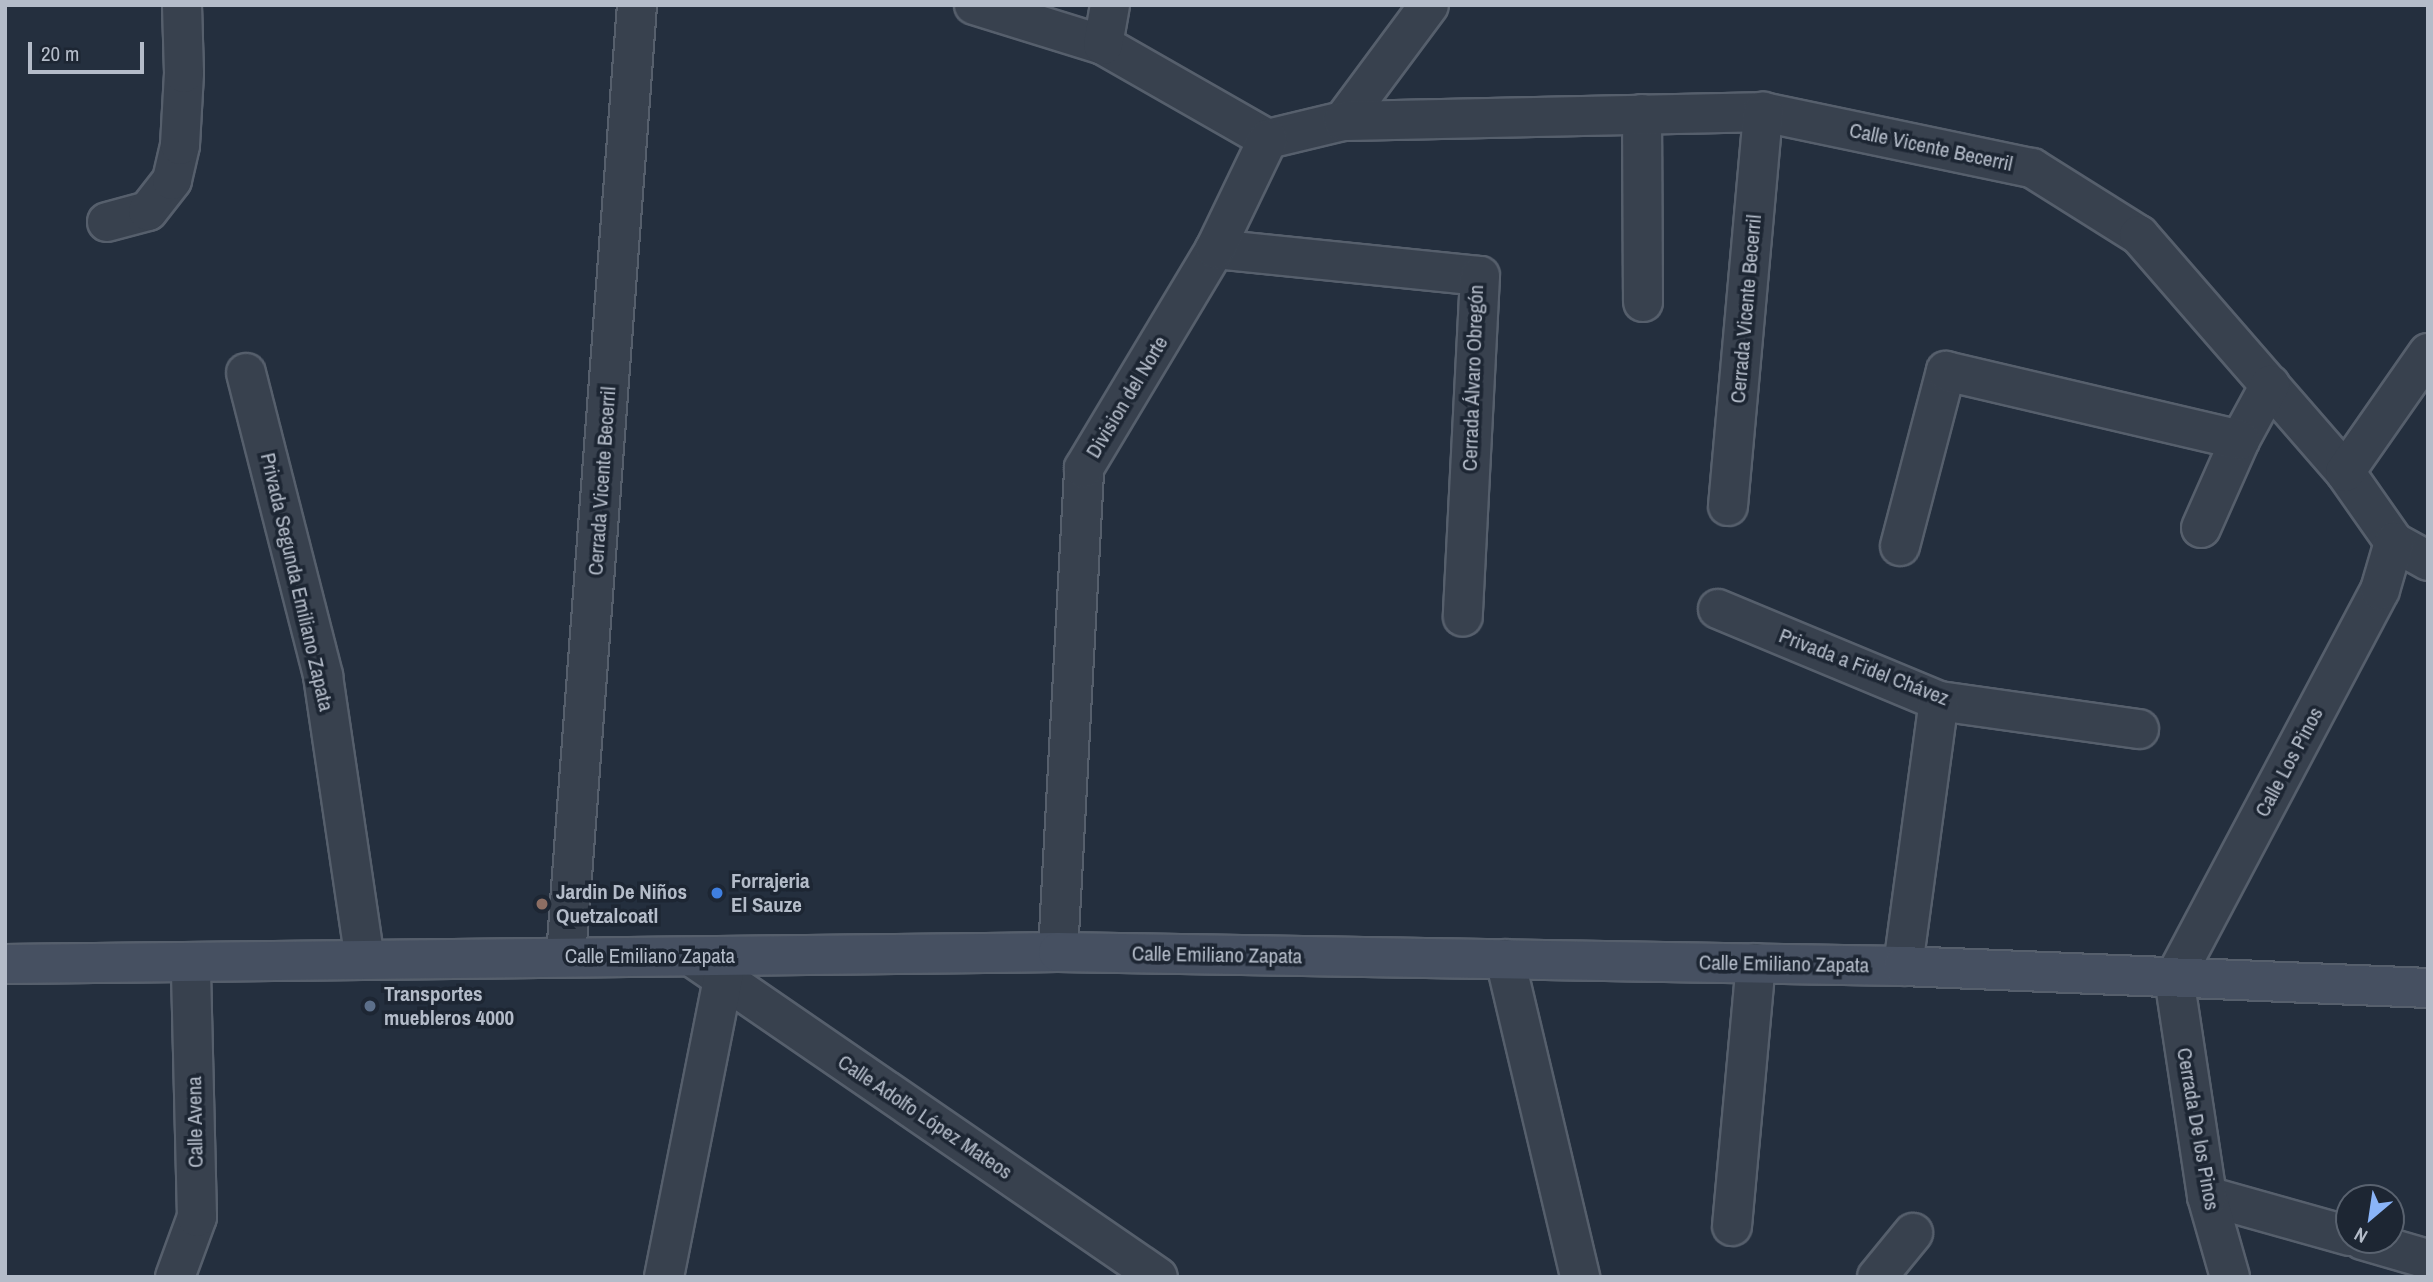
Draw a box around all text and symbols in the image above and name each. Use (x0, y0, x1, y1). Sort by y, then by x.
scale bar (32, 28, 147, 72)
text: 20 m (41, 39, 79, 68)
street label: Calle Vicente Becerril (1847, 117, 2015, 177)
street label: Cerrada Vicente Becerril (1725, 214, 1767, 404)
street label: Cerrada Álvaro Obregón (1457, 284, 1489, 472)
street label: Division del Norte (1081, 331, 1173, 463)
street label: Cerrada Vicente Becerril (583, 386, 621, 576)
street label: Privada Segunda Emiliano Zapata (255, 450, 339, 714)
street label: Privada a Fidel Chávez (1775, 623, 1953, 711)
street label: Calle Los Pinos (2250, 703, 2328, 821)
place label: Forrajeria El Sauze (731, 868, 810, 918)
place label: Jardin De Niños Quetzalcoatl (556, 879, 687, 929)
marker: Forrajeria El Sauze (709, 885, 725, 901)
marker: Jardin De Niños Quetzalcoatl (534, 896, 550, 912)
street label: Calle Emiliano Zapata (1132, 941, 1302, 969)
street label: Calle Emiliano Zapata (565, 943, 735, 969)
street label: Calle Emiliano Zapata (1699, 950, 1869, 978)
place label: Transportes muebleros 4000 (384, 981, 514, 1031)
marker: Transportes muebleros 4000 (362, 998, 378, 1014)
street label: Cerrada De los Pinos (2171, 1046, 2225, 1212)
street label: Calle Adolfo López Mateos (833, 1049, 1017, 1185)
street label: Calle Avena (182, 1076, 208, 1168)
north arrow (2335, 1184, 2405, 1254)
text: N (2350, 1222, 2372, 1250)

